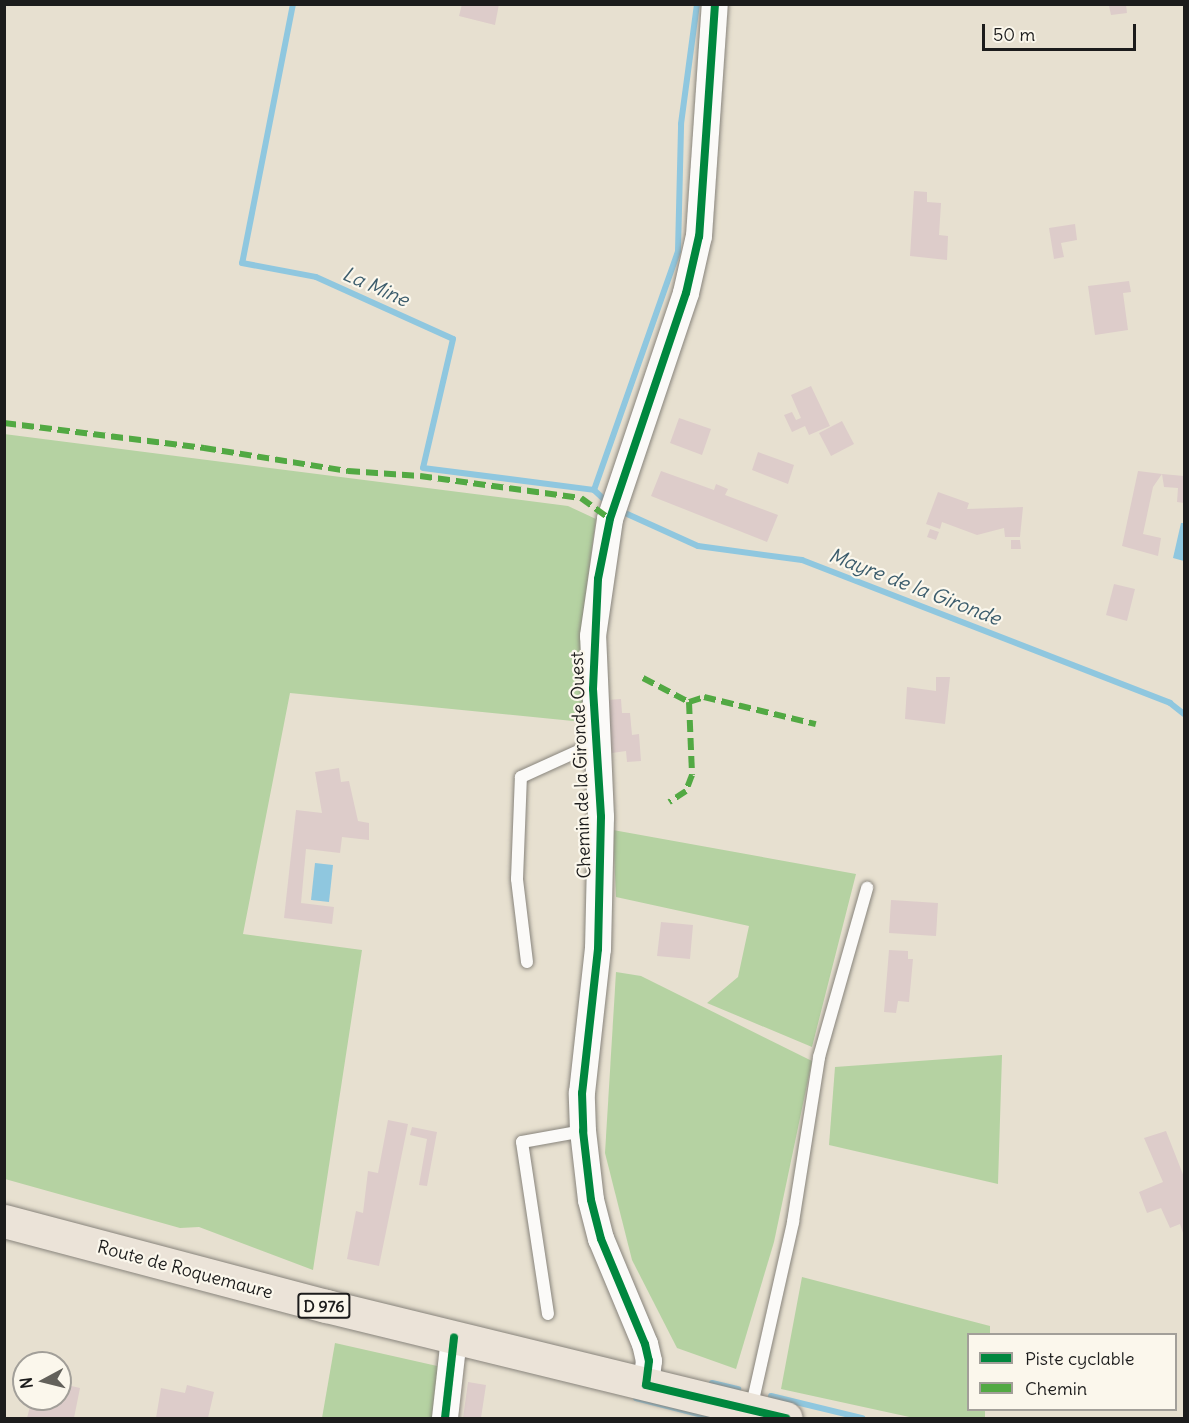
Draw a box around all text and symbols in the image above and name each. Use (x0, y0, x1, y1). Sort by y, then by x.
scale bar (985, 12, 1140, 50)
text: 50 m (993, 23, 1035, 46)
water label: La Mine (339, 261, 413, 311)
water label: Mayre de la Gironde (826, 542, 1004, 630)
street label: Chemin de la Gironde Ouest (566, 651, 596, 879)
street label: Route de Roquemaure (95, 1236, 275, 1304)
road number: D 976 (297, 1293, 351, 1319)
legend (967, 1333, 1177, 1411)
text: Piste cyclable (1025, 1347, 1134, 1370)
north arrow (12, 1351, 72, 1411)
text: N (16, 1376, 37, 1390)
text: Chemin (1025, 1377, 1087, 1400)

